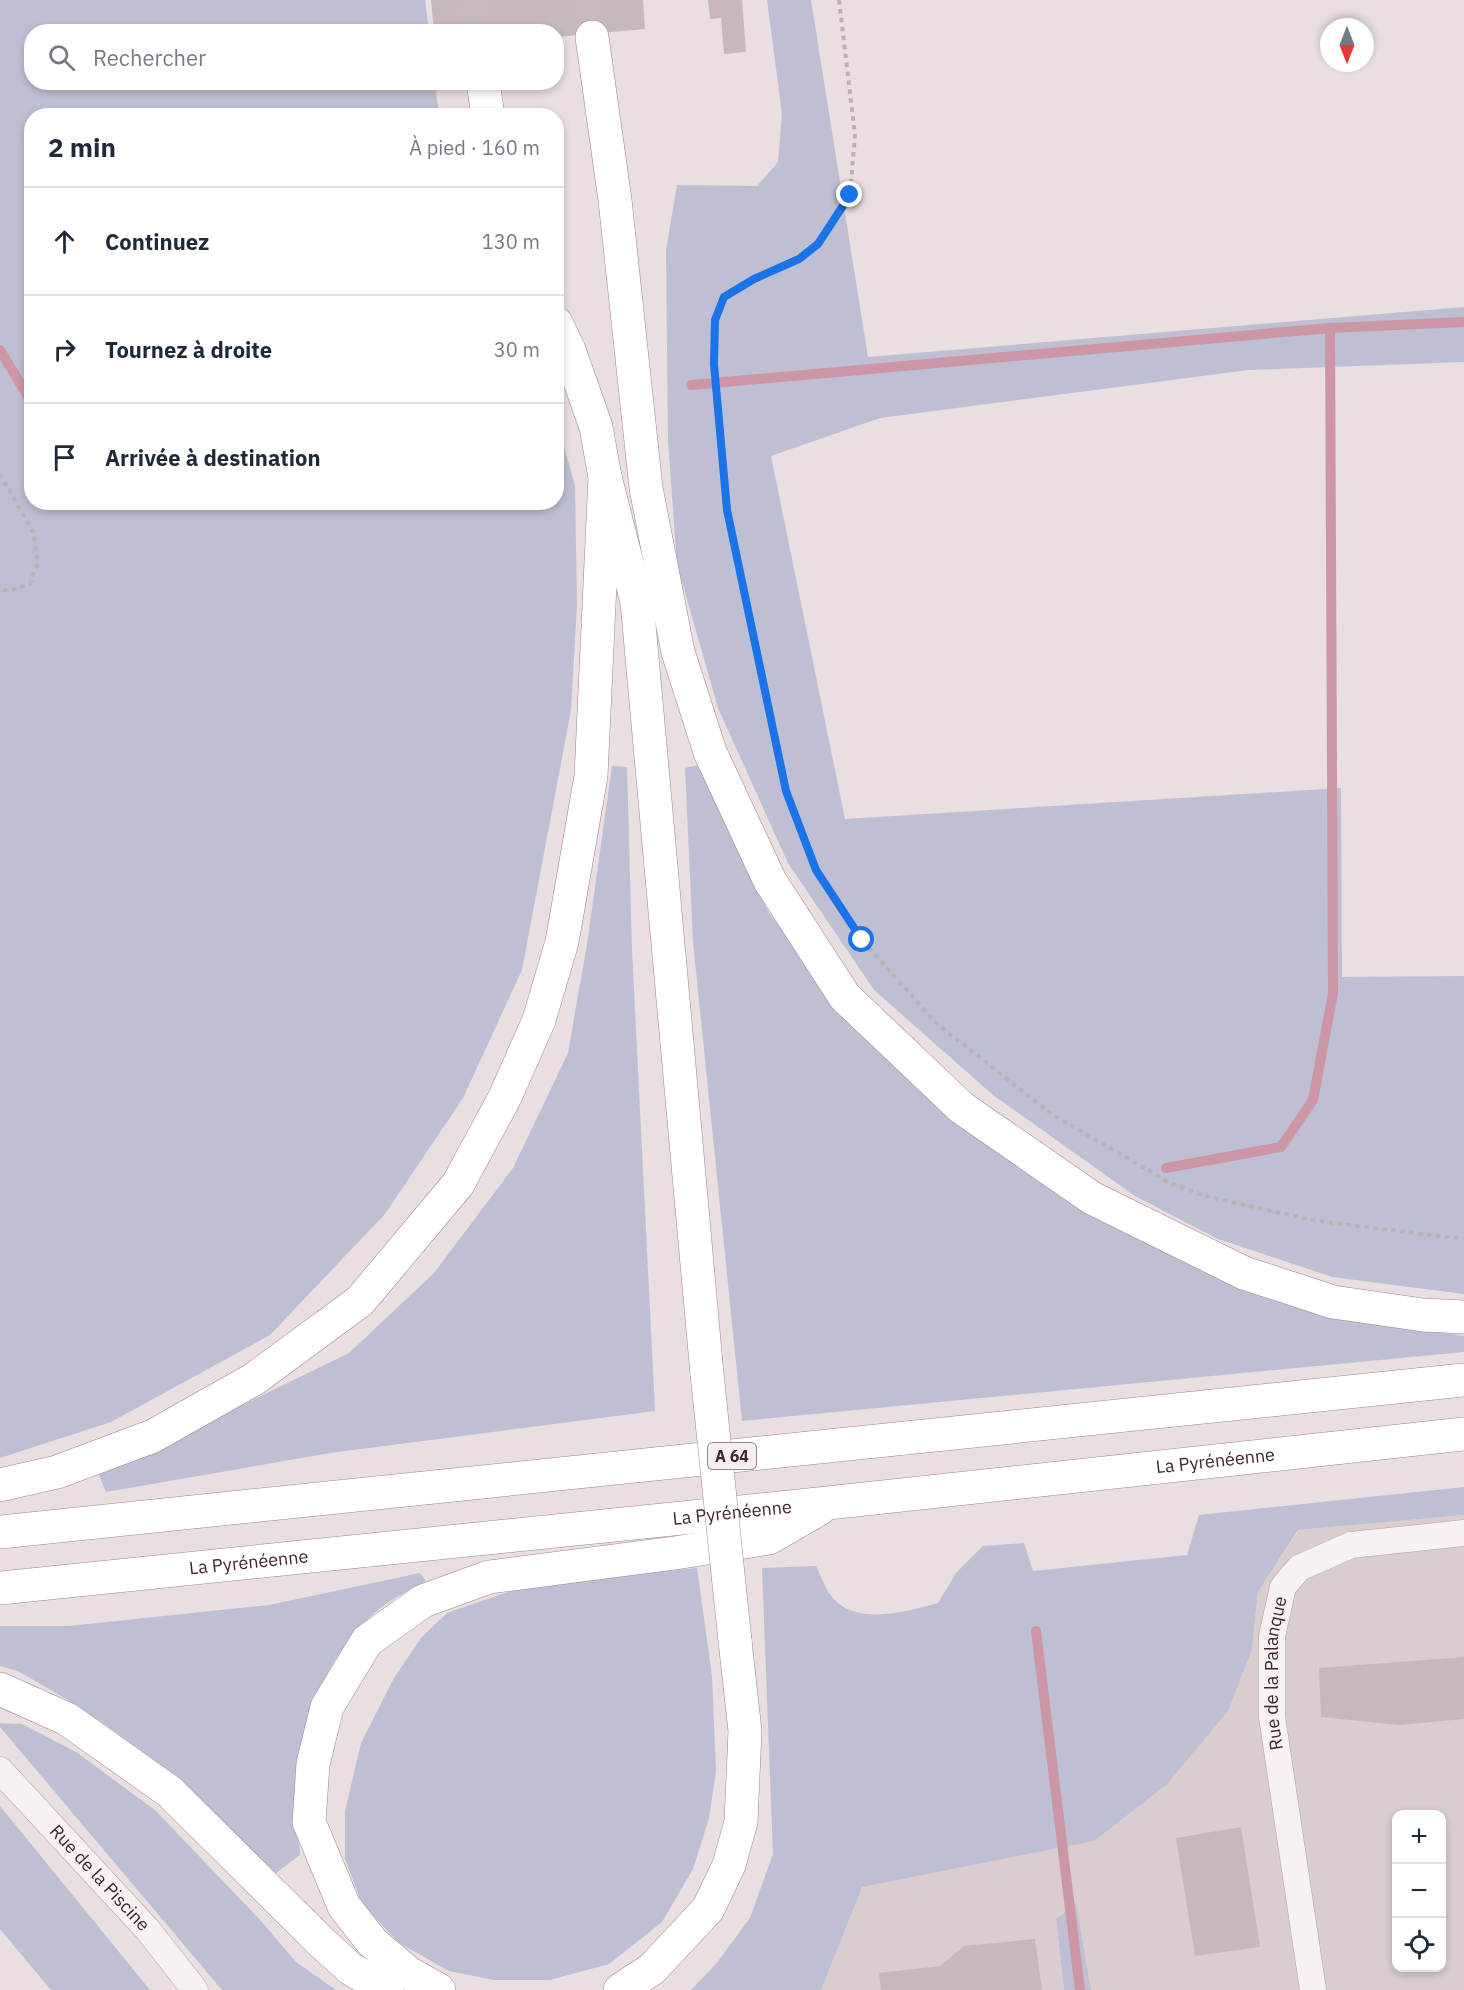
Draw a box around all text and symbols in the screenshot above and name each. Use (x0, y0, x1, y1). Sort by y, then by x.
north arrow (1320, 18, 1374, 72)
search box (24, 24, 564, 90)
icon: search (45, 41, 78, 74)
text: Rechercher (93, 43, 206, 72)
text: 2 min (48, 130, 116, 164)
text: À pied · 160 m (409, 134, 540, 161)
route end (836, 181, 862, 207)
icon: ahead (48, 225, 81, 258)
text: Continuez (105, 227, 209, 256)
text: 130 m (482, 228, 540, 255)
icon: right (48, 333, 81, 366)
text: Tournez à droite (105, 335, 272, 364)
text: 30 m (494, 336, 540, 363)
icon: arrive (48, 441, 81, 474)
text: Arrivée à destination (105, 443, 321, 472)
route start (848, 926, 874, 952)
road number: A 64 (708, 1443, 756, 1469)
street label: La Pyrénéenne (1155, 1443, 1276, 1478)
street label: La Pyrénéenne (671, 1495, 793, 1530)
street label: La Pyrénéenne (188, 1544, 309, 1580)
street label: Rue de la Palanque (1260, 1594, 1292, 1752)
map controls (1392, 1810, 1446, 1972)
button: + (1392, 1810, 1446, 1864)
street label: Rue de la Piscine (45, 1819, 155, 1936)
button: − (1392, 1864, 1446, 1918)
button: locate (1392, 1918, 1446, 1972)

